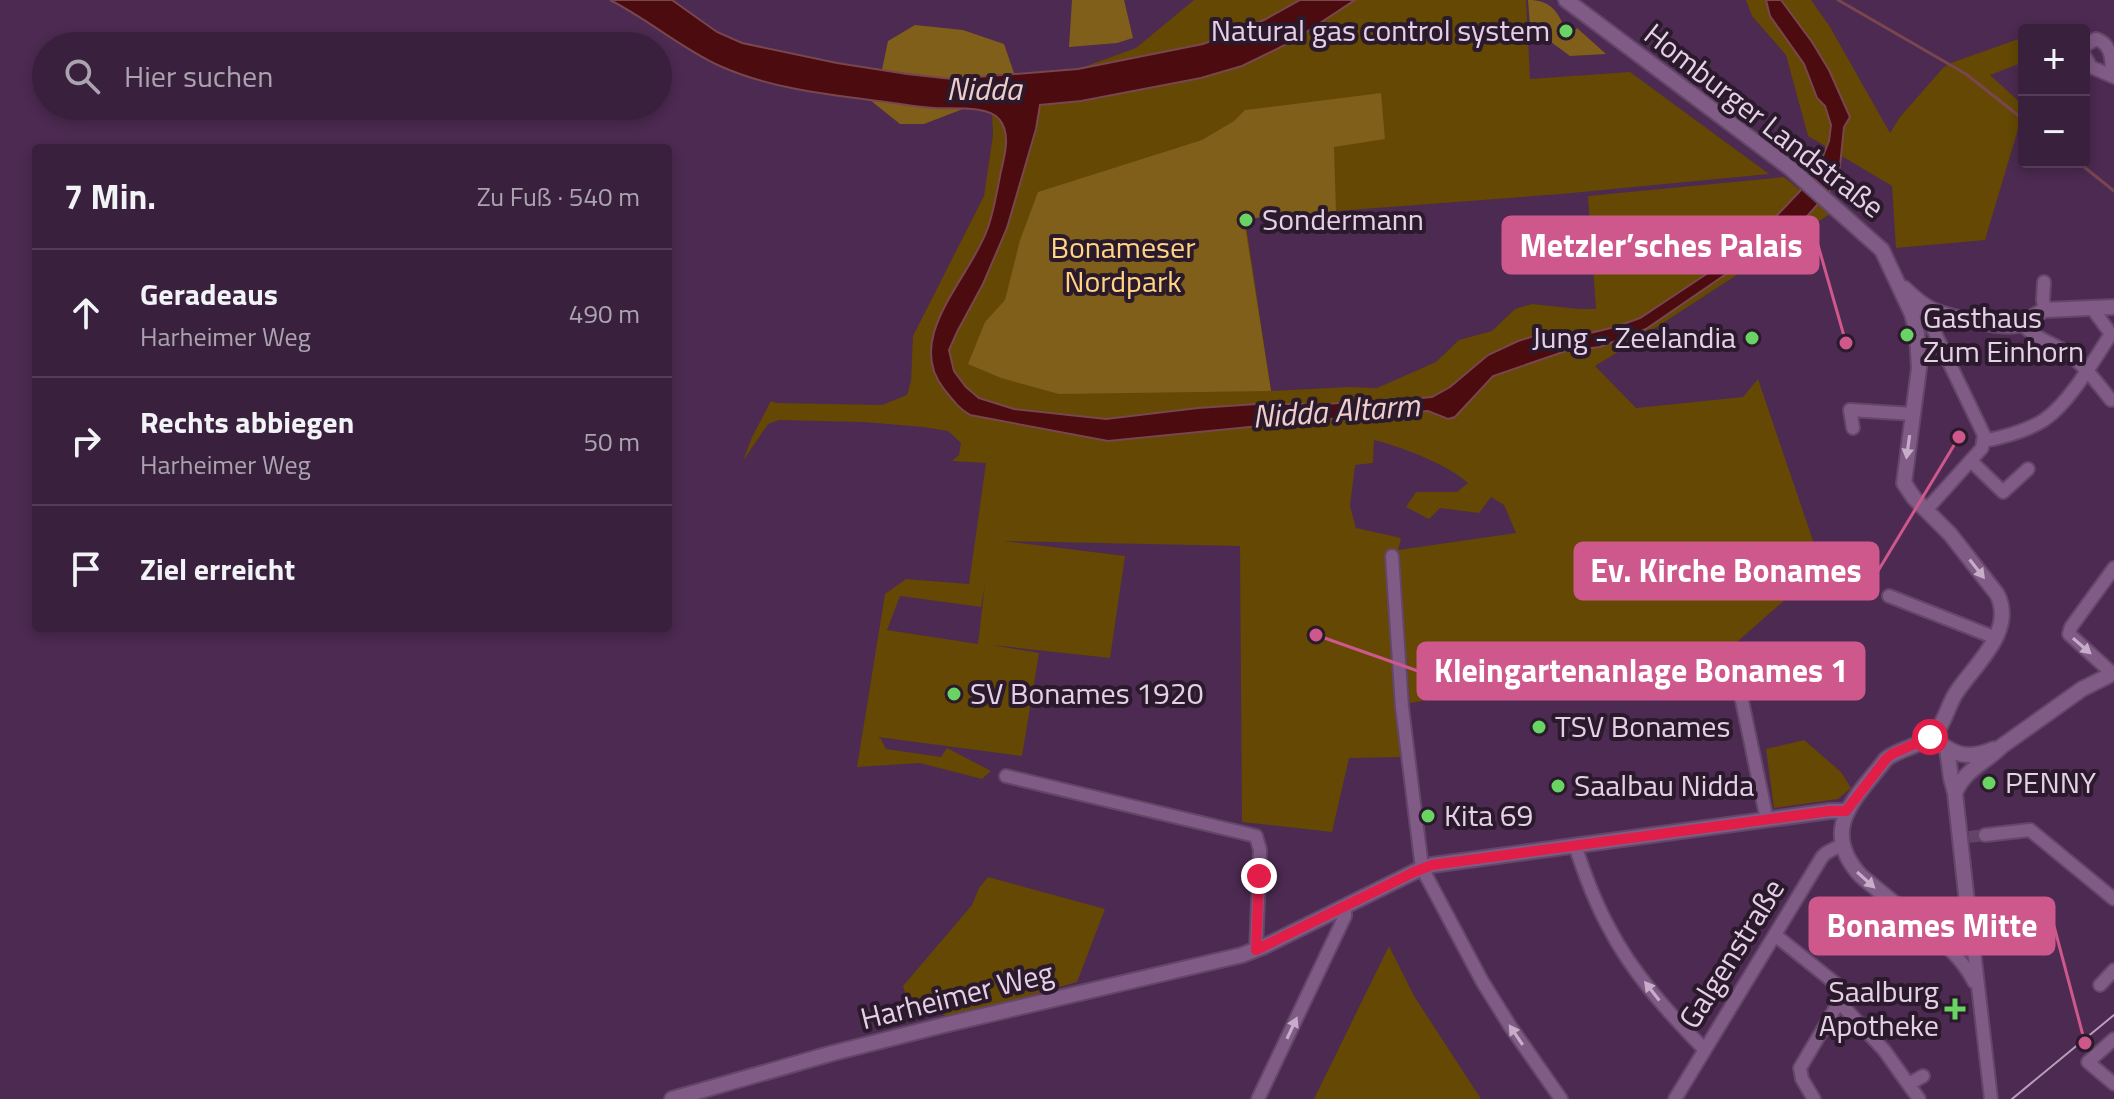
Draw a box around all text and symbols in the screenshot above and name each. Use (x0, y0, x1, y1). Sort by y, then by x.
place label: Natural gas control system (1211, 7, 1550, 53)
street label: Homburger Landstraße (1635, 12, 1895, 229)
marker: Natural gas control system (1557, 22, 1575, 40)
map controls (2018, 24, 2090, 168)
button: + (2018, 24, 2090, 96)
search box (32, 32, 672, 120)
text: Hier suchen (124, 53, 273, 99)
icon: search (60, 54, 104, 98)
water label: Nidda (947, 64, 1023, 112)
button: − (2018, 96, 2090, 168)
text: 7 Min. (64, 170, 156, 222)
text: Zu Fuß · 540 m (477, 177, 640, 216)
place label: Sondermann (1262, 196, 1424, 242)
marker: Sondermann (1237, 211, 1255, 229)
callout: Metzler’sches Palais (1503, 217, 1818, 273)
text: Metzler’sches Palais (1519, 221, 1803, 269)
park label: Bonameser Nordpark (1050, 224, 1196, 304)
text: Geradeaus (140, 271, 278, 317)
icon: ahead (64, 291, 108, 335)
text: 490 m (569, 294, 640, 333)
place label: Gasthaus Zum Einhorn (1923, 294, 2084, 374)
place label: Jung - Zeelandia (1532, 314, 1736, 360)
text: Harheimer Weg (140, 317, 311, 356)
marker: Gasthaus Zum Einhorn (1898, 326, 1916, 344)
marker: Jung - Zeelandia (1743, 329, 1761, 347)
water label: Nidda Altarm (1251, 380, 1422, 440)
text: Rechts abbiegen (140, 399, 354, 445)
icon: right (64, 419, 108, 463)
text: 50 m (583, 422, 640, 461)
one-way arrow (1901, 435, 1914, 460)
text: Harheimer Weg (140, 445, 311, 484)
callout: Ev. Kirche Bonames (1575, 543, 1878, 599)
text: Ziel erreicht (140, 546, 295, 592)
text: Ev. Kirche Bonames (1590, 546, 1862, 594)
icon: arrive (64, 547, 108, 591)
one-way arrow (1968, 559, 1984, 579)
one-way arrow (2071, 637, 2091, 654)
callout: Kleingartenanlage Bonames 1 (1418, 643, 1864, 699)
text: Kleingartenanlage Bonames 1 (1434, 646, 1848, 694)
place label: SV Bonames 1920 (970, 670, 1204, 716)
marker: SV Bonames 1920 (945, 685, 963, 703)
place label: TSV Bonames (1555, 703, 1730, 749)
marker: TSV Bonames (1530, 718, 1548, 736)
route start (1912, 719, 1948, 755)
place label: PENNY (2005, 759, 2096, 805)
place label: Saalbau Nidda (1574, 762, 1754, 808)
marker: PENNY (1980, 774, 1998, 792)
marker: Saalbau Nidda (1549, 777, 1567, 795)
place label: Kita 69 (1444, 792, 1533, 838)
marker: Kita 69 (1419, 807, 1437, 825)
route end (1241, 858, 1277, 894)
street label: Galgenstraße (1667, 869, 1796, 1037)
one-way arrow (1857, 870, 1876, 888)
callout: Bonames Mitte (1810, 898, 2054, 954)
text: Bonames Mitte (1826, 901, 2038, 949)
street label: Harheimer Weg (855, 949, 1058, 1041)
place label: Saalburg Apotheke (1819, 968, 1939, 1048)
one-way arrow (1644, 981, 1660, 1001)
marker: Saalburg Apotheke (1946, 1000, 1964, 1018)
one-way arrow (1285, 1017, 1298, 1040)
one-way arrow (1509, 1025, 1524, 1046)

